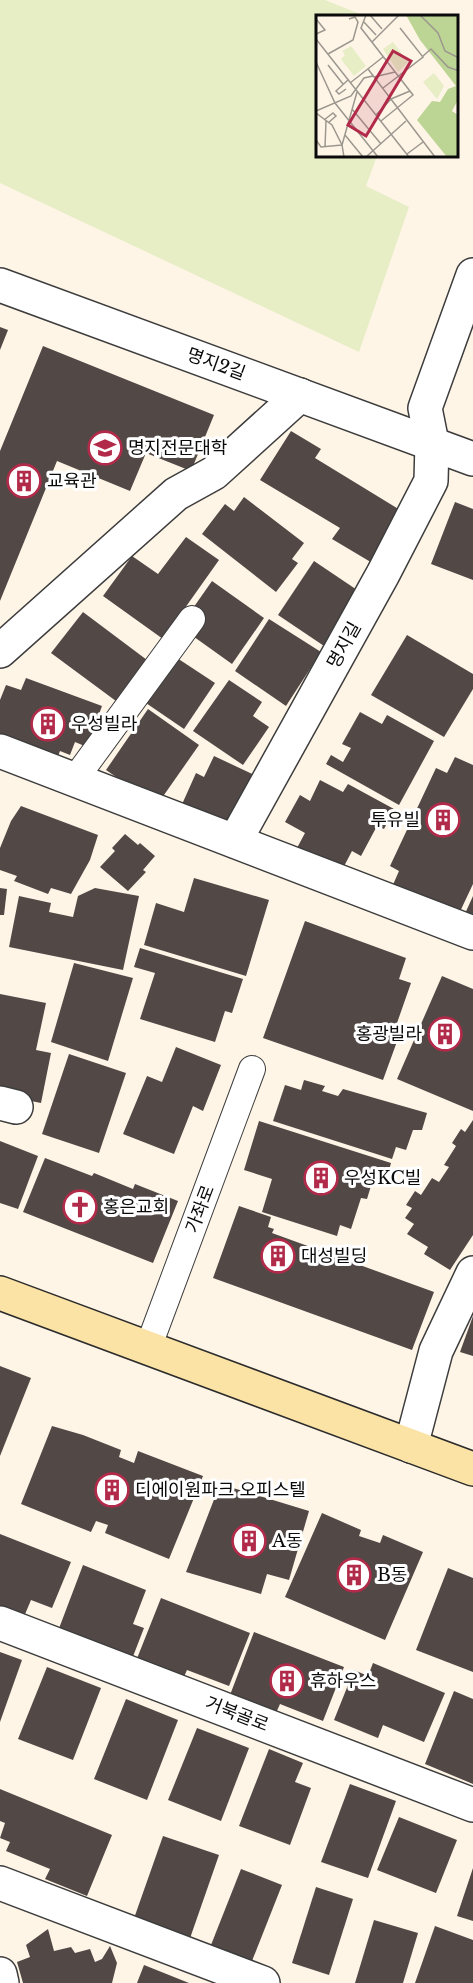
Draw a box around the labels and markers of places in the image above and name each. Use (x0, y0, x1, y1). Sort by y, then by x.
school or university icon: 명지전문대학 (87, 430, 123, 466)
place label: 명지전문대학 (128, 437, 227, 459)
building icon: 교육관 (6, 463, 42, 499)
place label: 교육관 (47, 470, 97, 492)
building icon: 우성빌라 (30, 706, 66, 742)
place label: 우성빌라 (71, 713, 138, 735)
building icon: 투유빌 (425, 802, 461, 838)
place label: 투유빌 (370, 809, 420, 831)
building icon: 홍광빌라 (427, 1016, 463, 1052)
place label: 홍광빌라 (356, 1023, 422, 1045)
building icon: 우성KC빌 (303, 1160, 339, 1196)
place label: 우성KC빌 (344, 1167, 421, 1189)
church icon: 홍은교회 (62, 1189, 98, 1225)
place label: 홍은교회 (103, 1196, 169, 1218)
building icon: 대성빌딩 (260, 1238, 296, 1274)
place label: 대성빌딩 (301, 1245, 367, 1267)
building icon: 디에이원파크 오피스텔 (94, 1472, 130, 1508)
place label: 디에이원파크 오피스텔 (135, 1479, 306, 1501)
building icon: A동 (231, 1523, 267, 1559)
place label: A동 (271, 1530, 302, 1552)
building icon: B동 (336, 1557, 372, 1593)
place label: B동 (377, 1564, 407, 1586)
building icon: 휴하우스 (269, 1663, 305, 1699)
place label: 휴하우스 (310, 1670, 376, 1692)

